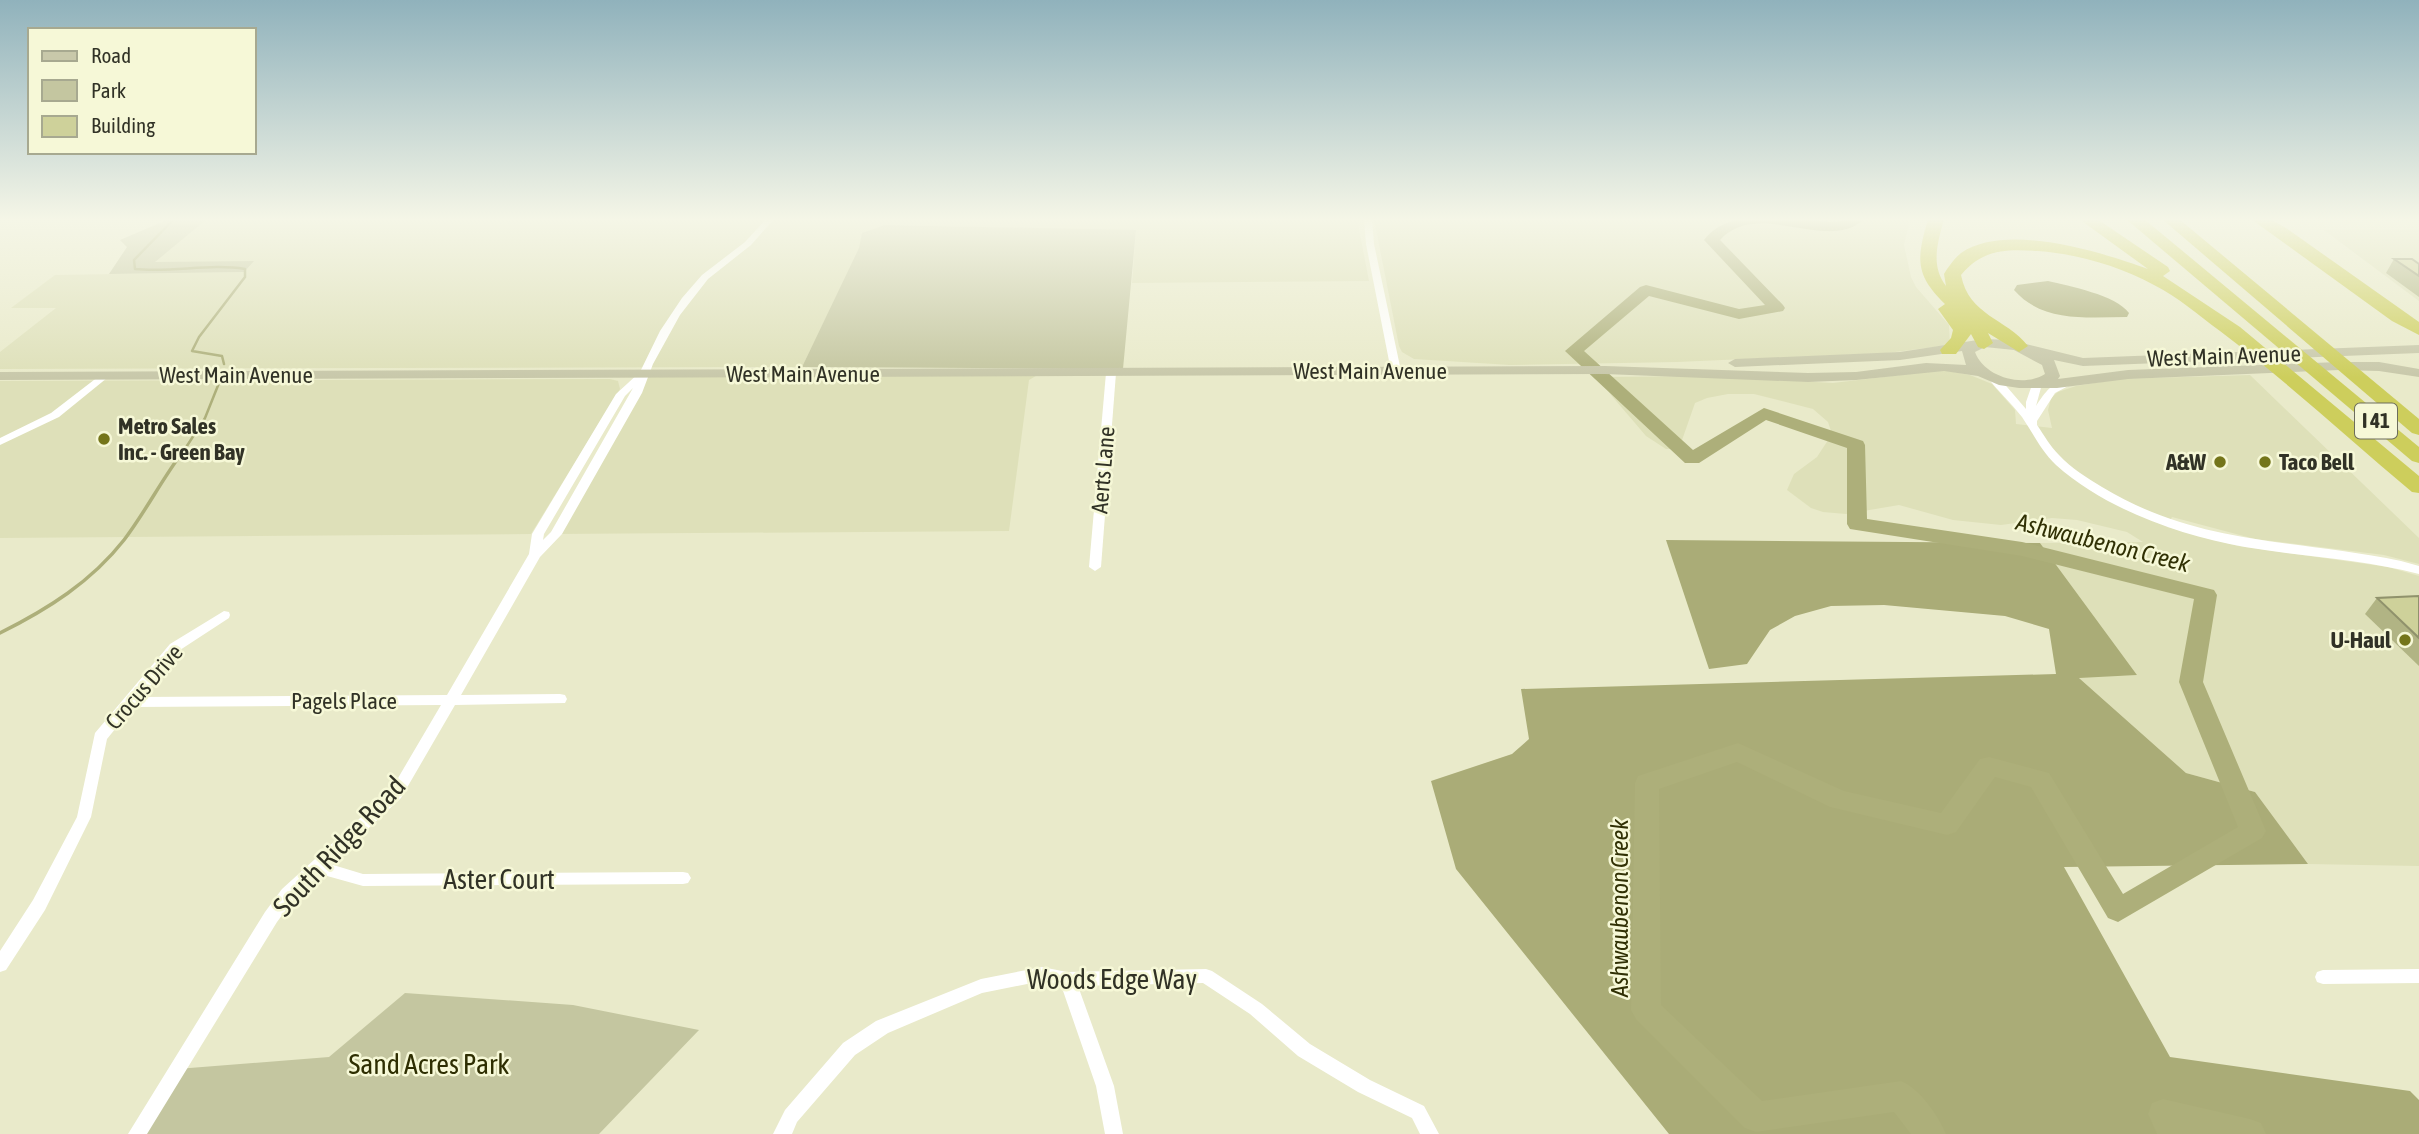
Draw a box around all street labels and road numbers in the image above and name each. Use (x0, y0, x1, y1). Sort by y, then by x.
street label: West Main Avenue (2147, 340, 2301, 372)
street label: West Main Avenue (1293, 358, 1447, 384)
street label: West Main Avenue (726, 361, 880, 387)
street label: West Main Avenue (159, 362, 313, 388)
road number: I 41 (2355, 404, 2397, 438)
street label: Aerts Lane (1086, 425, 1120, 515)
street label: Crocus Drive (100, 639, 188, 735)
street label: Pagels Place (291, 688, 397, 714)
street label: South Ridge Road (266, 770, 412, 922)
street label: Aster Court (443, 863, 555, 895)
street label: Woods Edge Way (1027, 963, 1197, 995)

